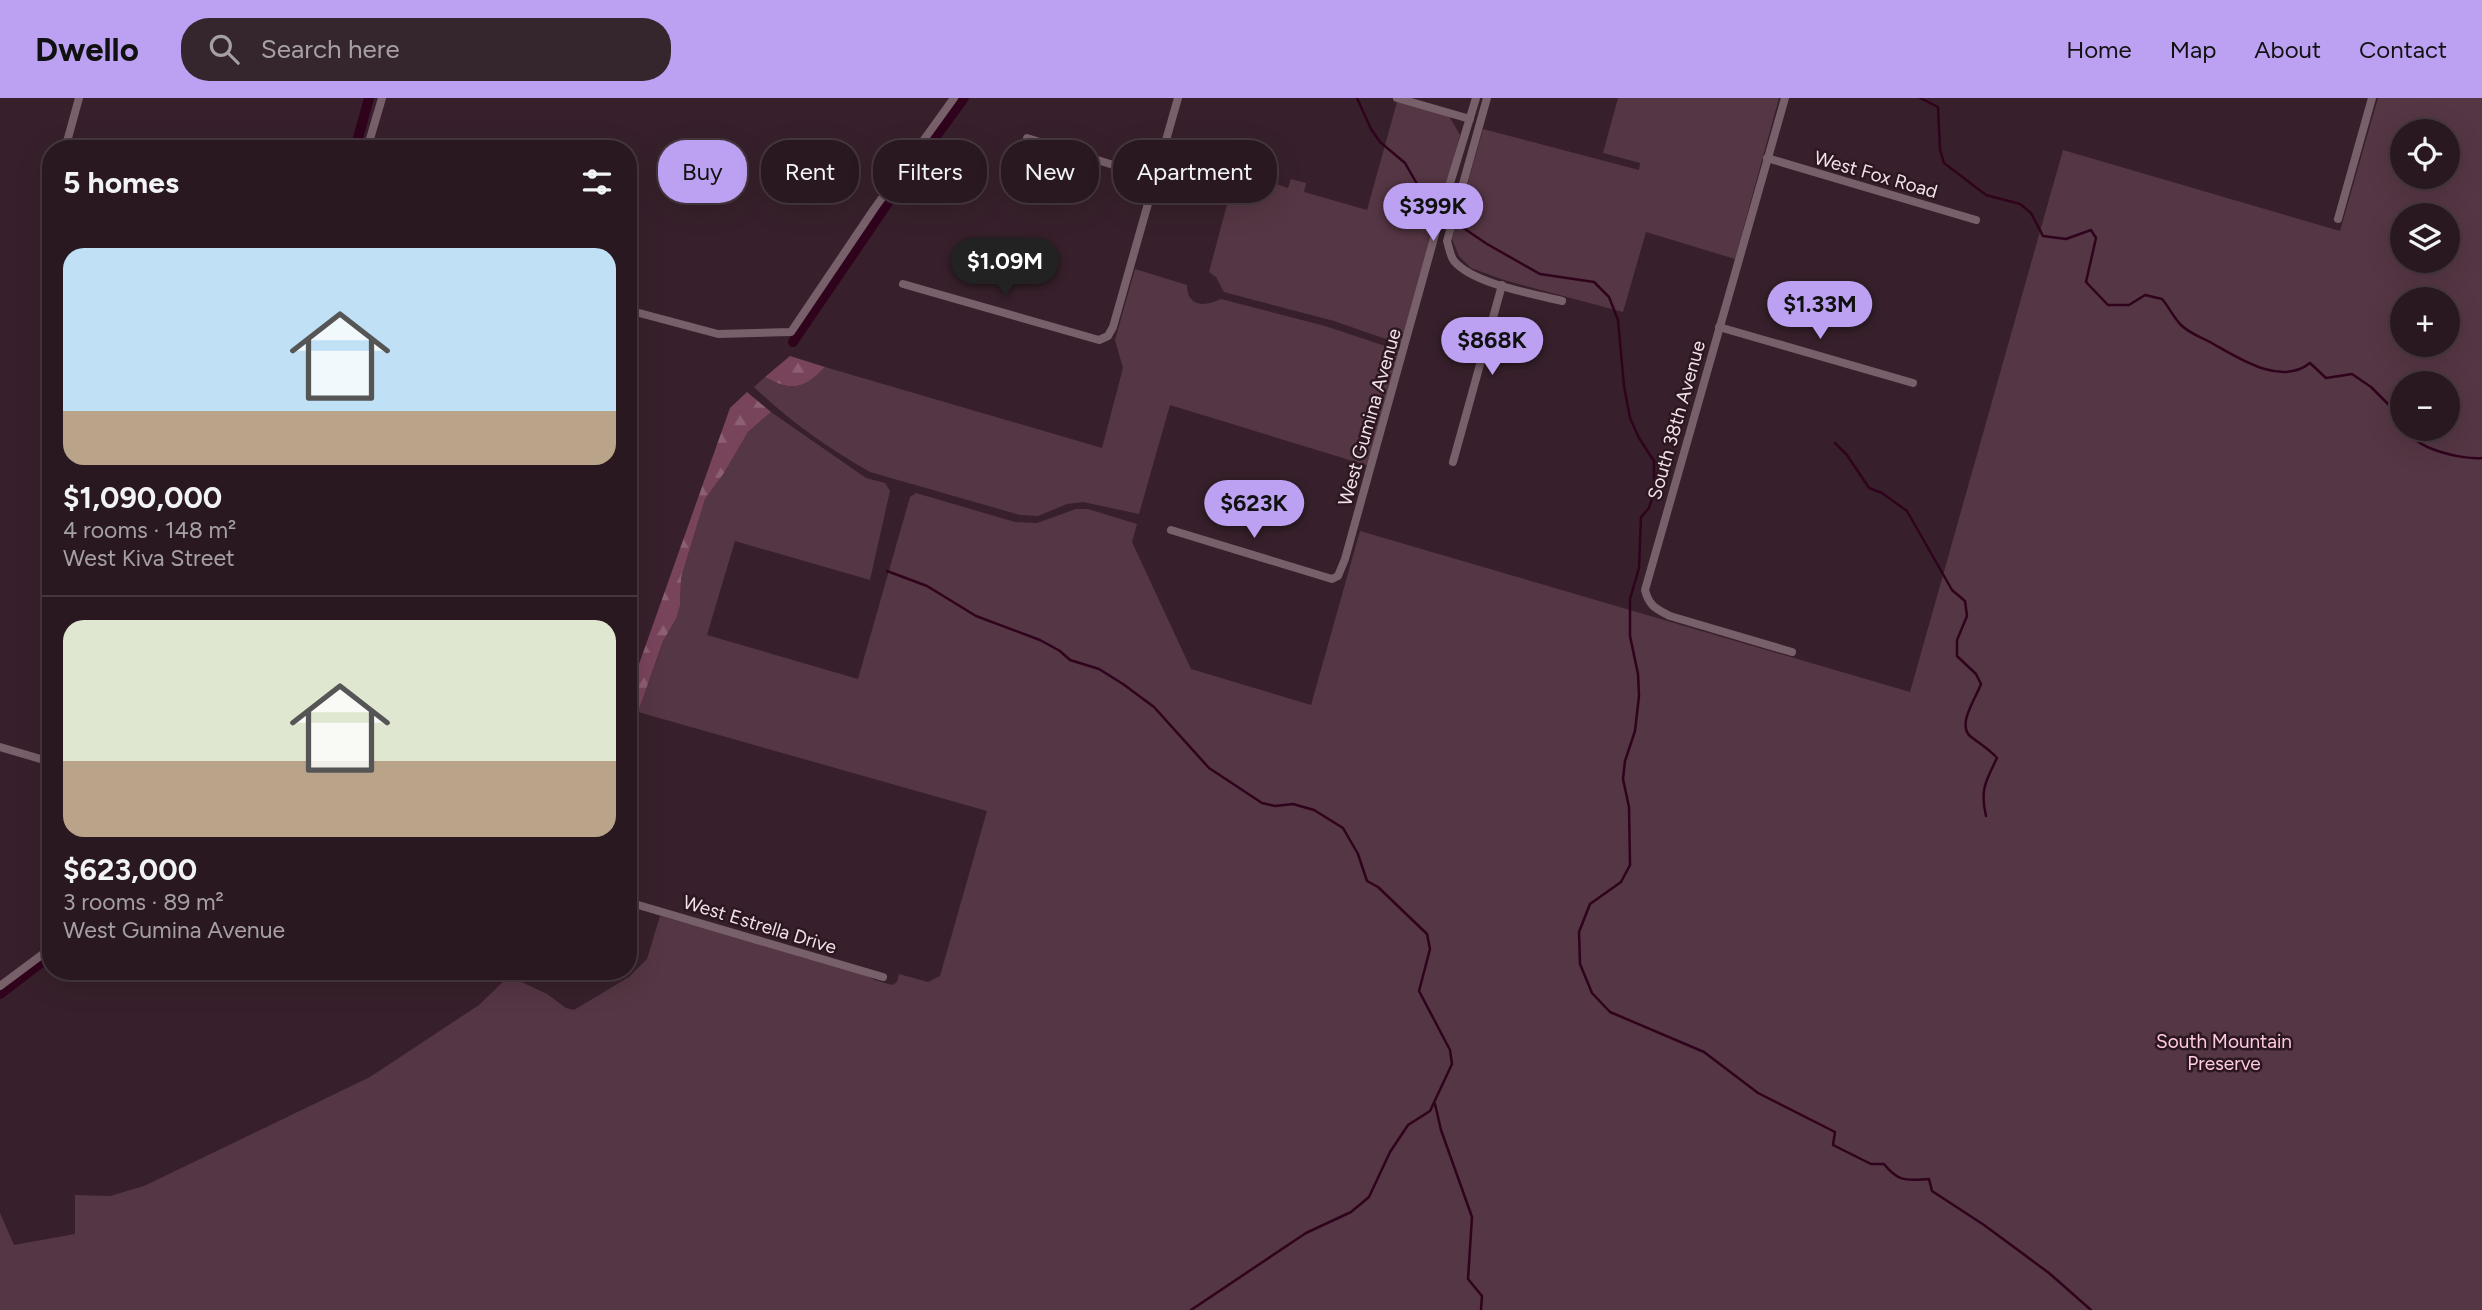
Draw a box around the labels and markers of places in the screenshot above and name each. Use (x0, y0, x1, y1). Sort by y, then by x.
pin: $399K (1384, 184, 1482, 243)
pin: $1.09M (948, 238, 1062, 298)
pin: $1.33M (1763, 282, 1877, 341)
pin: $868K (1443, 317, 1541, 377)
pin: $623K (1205, 480, 1303, 540)

